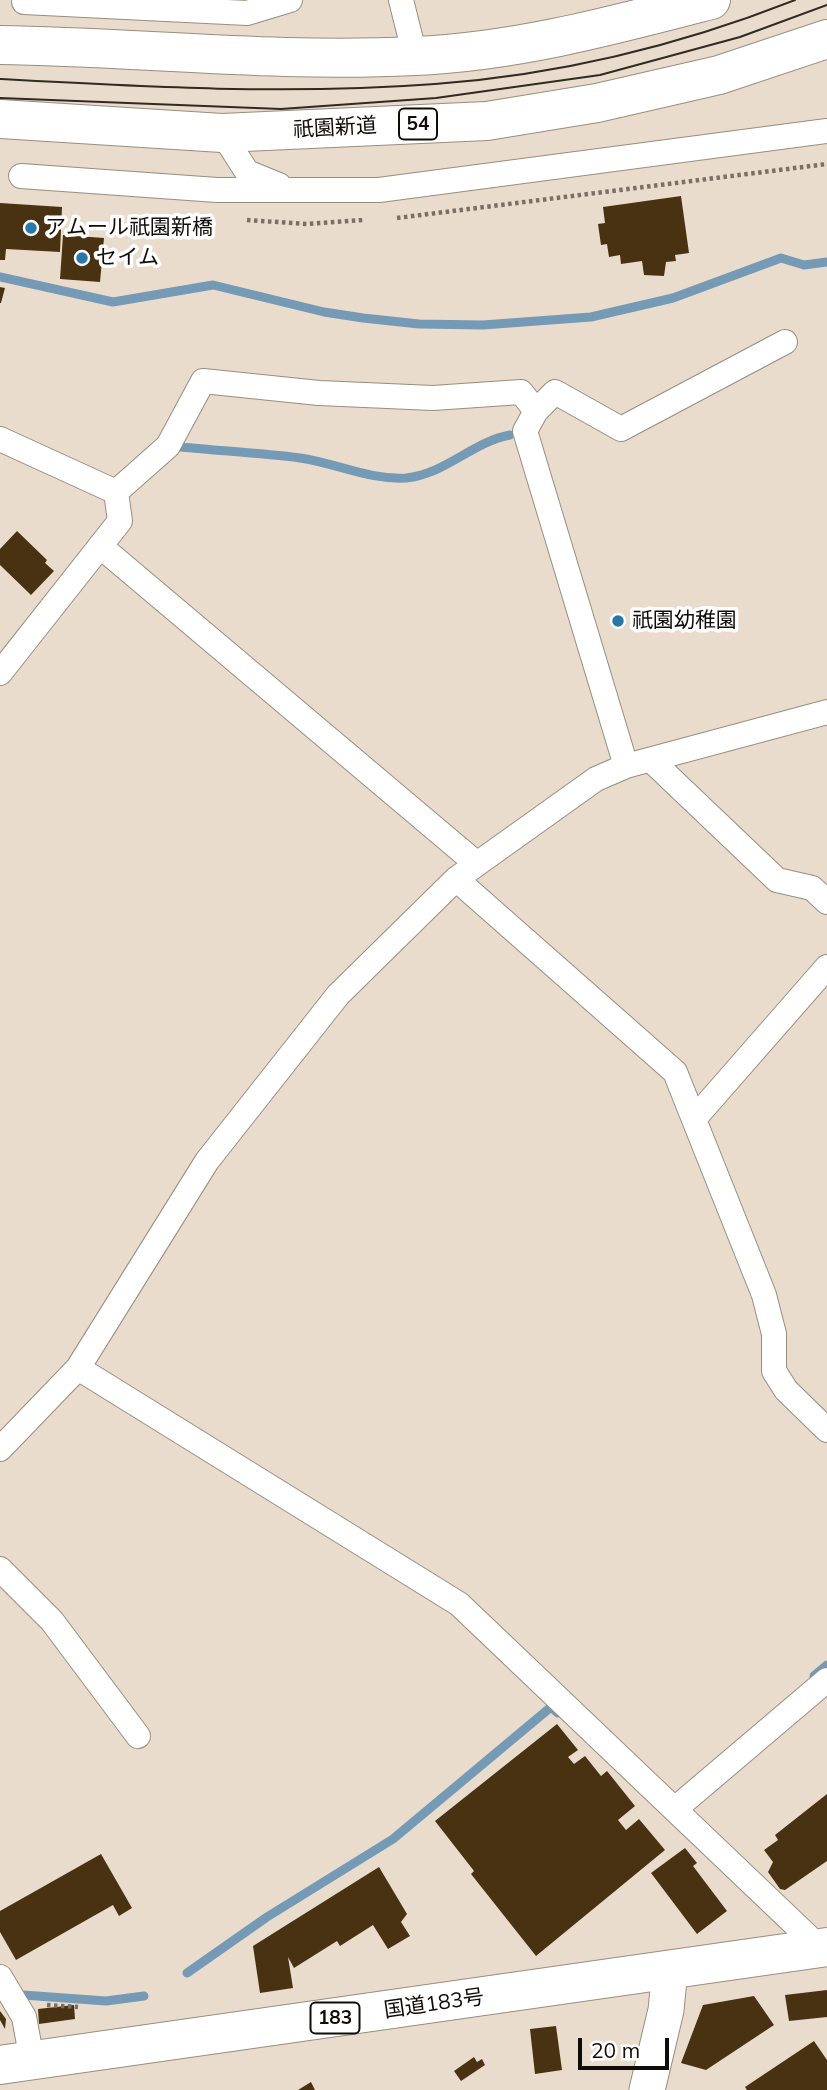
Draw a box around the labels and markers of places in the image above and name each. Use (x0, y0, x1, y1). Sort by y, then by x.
place label: アムール祇園新橋 (45, 215, 213, 241)
marker: アムール祇園新橋 (23, 220, 39, 236)
place label: セイム (96, 245, 159, 271)
marker: セイム (74, 250, 90, 266)
place label: 祇園幼稚園 (632, 608, 737, 634)
marker: 祇園幼稚園 (610, 613, 626, 629)

